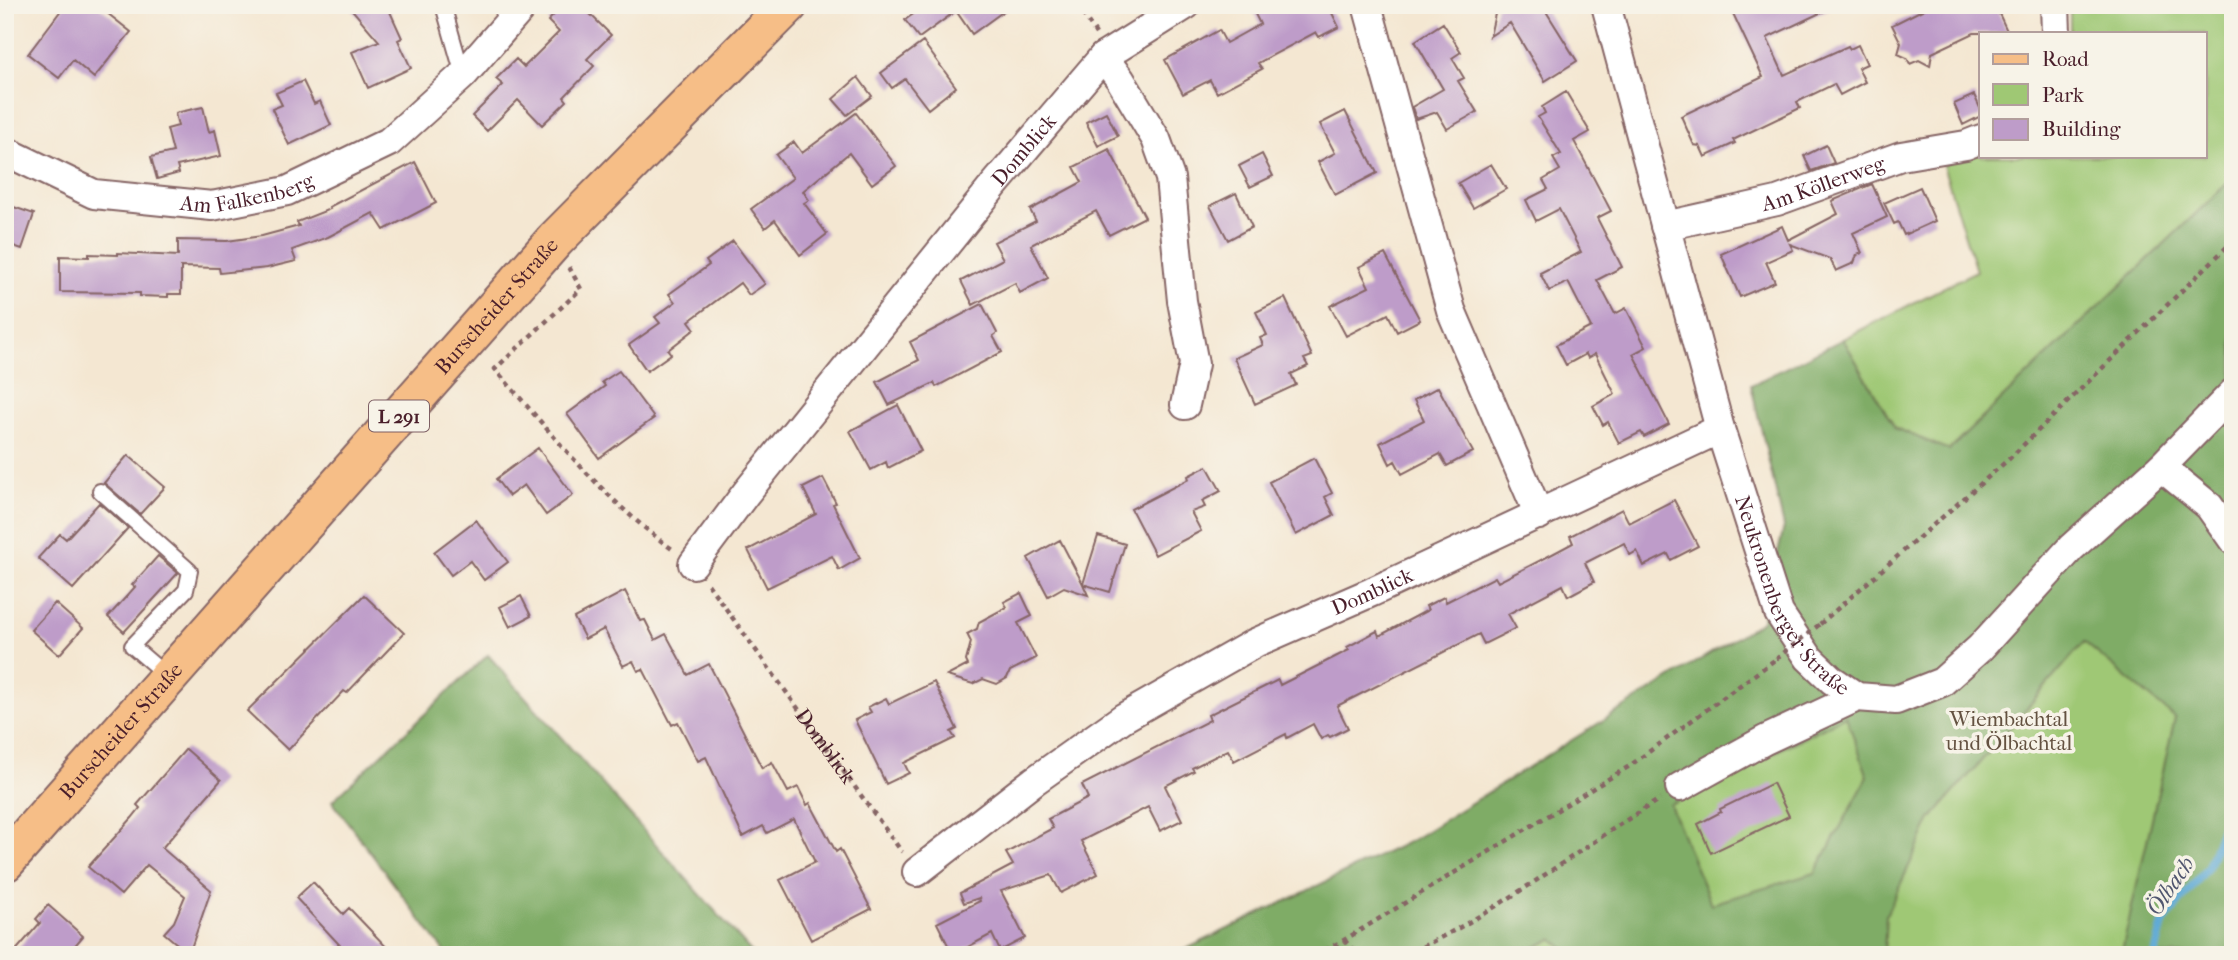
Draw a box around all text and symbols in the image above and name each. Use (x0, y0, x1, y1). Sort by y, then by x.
legend (1979, 32, 2206, 158)
text: Road (2042, 47, 2089, 71)
text: Park (2042, 83, 2084, 107)
street label: Domblick (987, 109, 1061, 191)
text: Building (2042, 117, 2121, 141)
street label: Am Köllerweg (1759, 151, 1889, 216)
street label: Am Falkenberg (178, 168, 319, 218)
street label: Burscheider Straße (430, 233, 563, 379)
road number: L 291 (369, 400, 429, 432)
street label: Neukronenberger Straße (1730, 492, 1854, 700)
street label: Domblick (1328, 563, 1417, 620)
street label: Burscheider Straße (54, 658, 187, 804)
street label: Domblick (790, 704, 861, 788)
park label: Wiembachtal und Ölbachtal (1945, 707, 2073, 755)
water label: Ölbach (2141, 851, 2200, 921)

